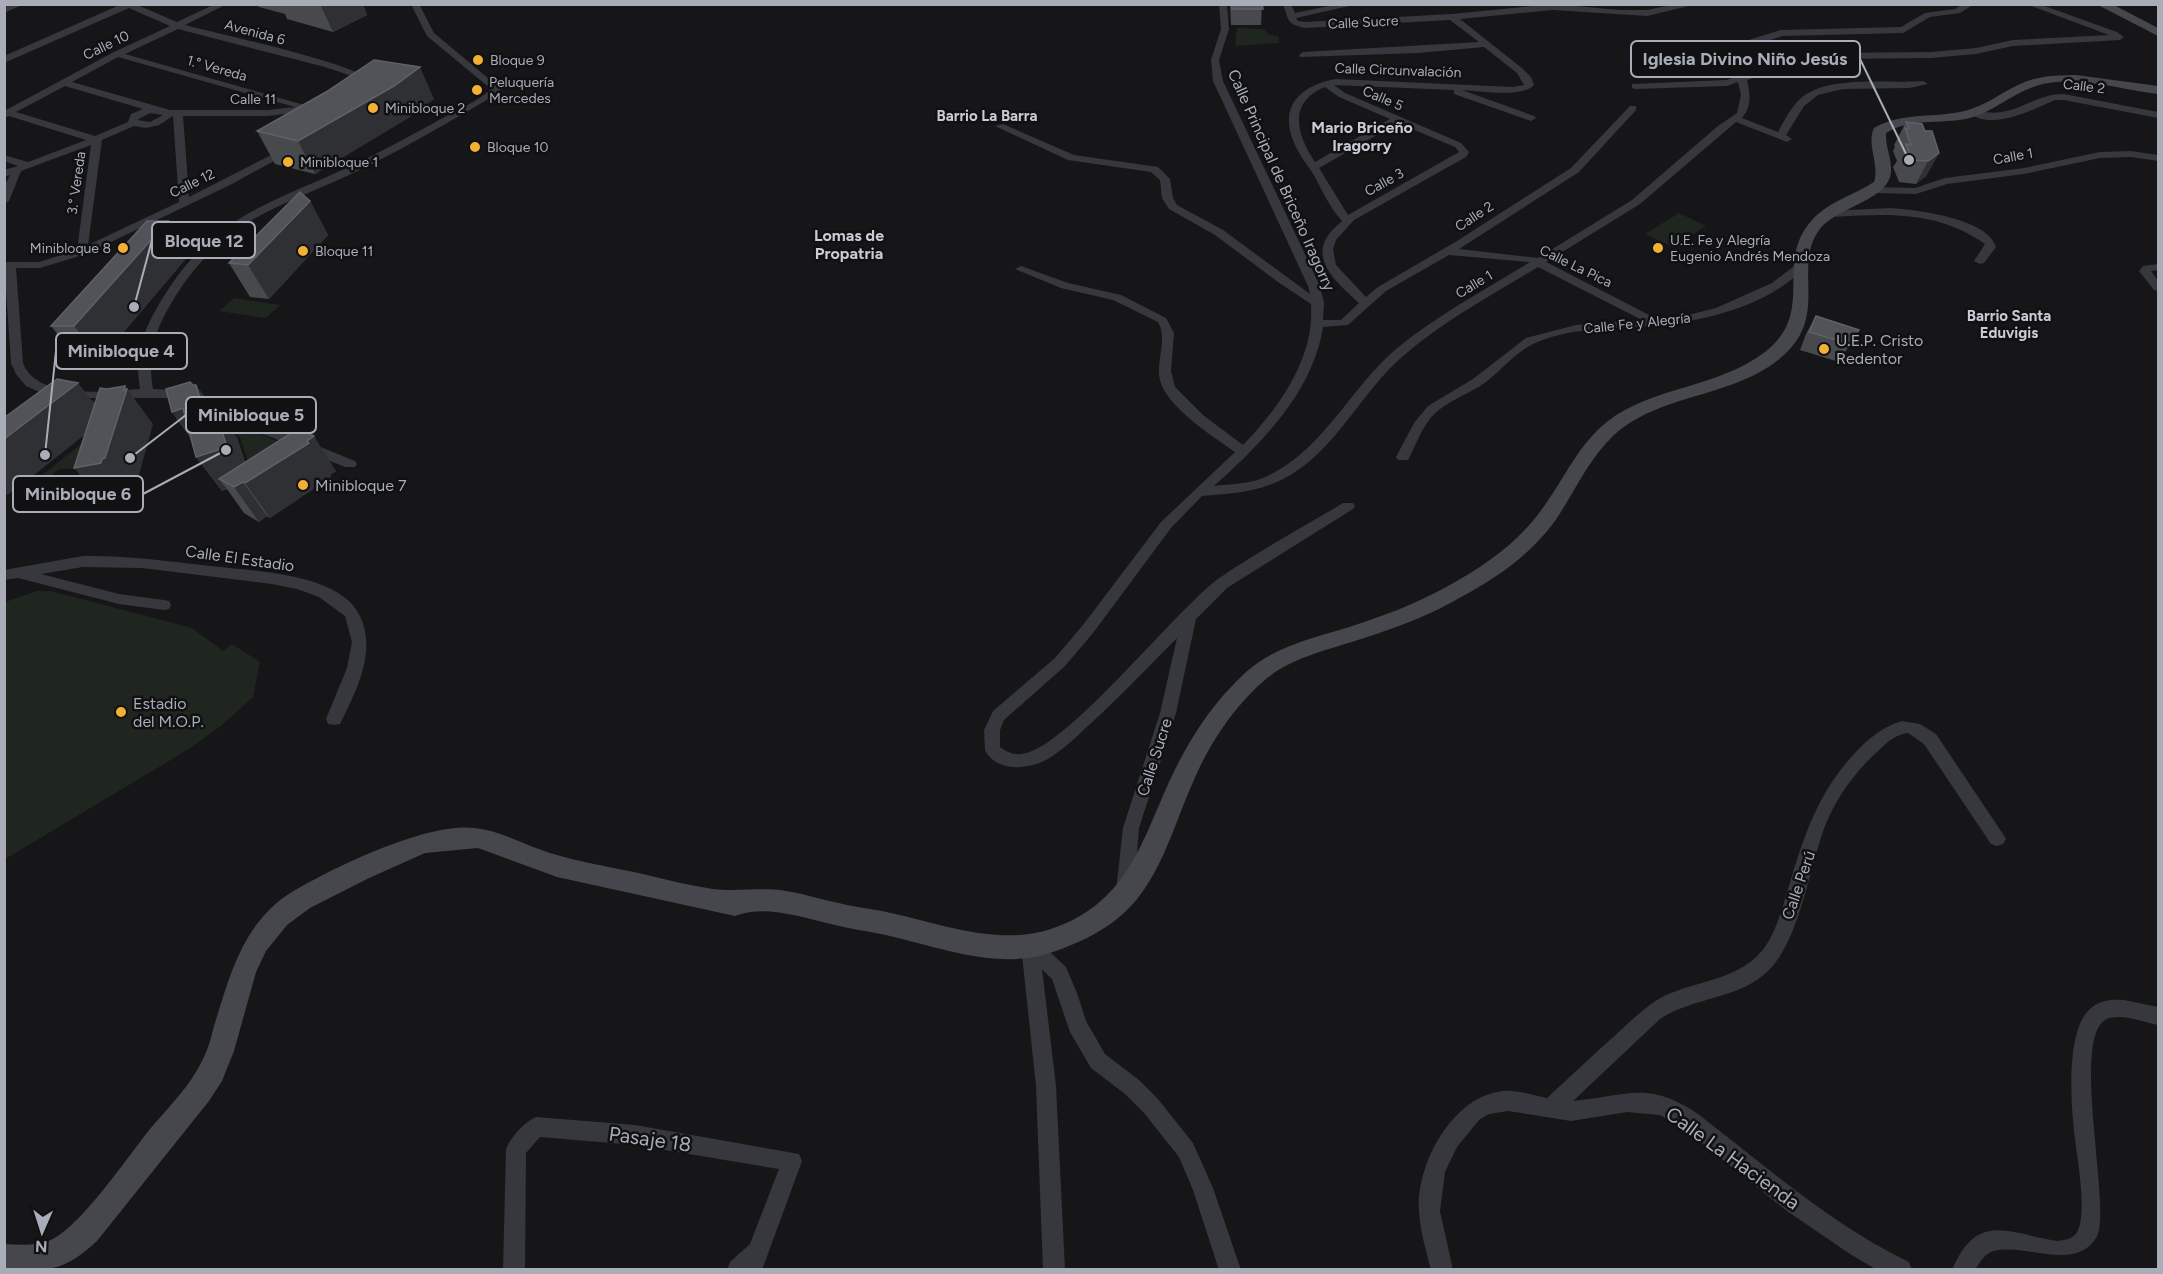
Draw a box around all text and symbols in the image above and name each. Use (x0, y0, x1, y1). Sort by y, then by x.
street label: Calle Sucre (1327, 12, 1399, 33)
street label: Avenida 6 (223, 16, 287, 49)
street label: Calle 10 (80, 27, 132, 64)
callout: Iglesia Divino Niño Jesús (1631, 41, 1860, 77)
text: Iglesia Divino Niño Jesús (1643, 48, 1848, 70)
street label: 1.° Vereda (185, 52, 249, 85)
place label: Bloque 9 (490, 52, 545, 69)
marker: Bloque 9 (471, 53, 485, 67)
street label: Calle Circunvalación (1334, 60, 1462, 81)
street label: Calle Principal de Briceño Iragorry (1224, 67, 1339, 294)
place label: Peluquería Mercedes (489, 74, 554, 107)
street label: Calle 2 (2062, 75, 2106, 98)
street label: Calle 5 (1360, 82, 1406, 115)
marker: Peluquería Mercedes (470, 83, 484, 97)
street label: Calle 11 (230, 91, 276, 108)
place label: Minibloque 2 (385, 100, 465, 117)
marker: Minibloque 2 (366, 101, 380, 115)
district label: Barrio La Barra (937, 107, 1037, 125)
district label: Mario Briceño Iragorry (1311, 118, 1413, 155)
place label: Bloque 10 (487, 139, 549, 156)
marker: Bloque 10 (468, 140, 482, 154)
street label: Calle 1 (1992, 145, 2034, 168)
street label: 3.° Vereda (64, 150, 89, 216)
place label: Minibloque 1 (300, 154, 378, 171)
marker: Minibloque 1 (281, 155, 295, 169)
street label: Calle 12 (167, 165, 218, 202)
street label: Calle 3 (1362, 165, 1407, 200)
street label: Calle 2 (1452, 198, 1497, 235)
callout: Bloque 12 (152, 222, 255, 258)
district label: Lomas de Propatria (814, 226, 884, 263)
text: Bloque 12 (164, 230, 244, 252)
place label: U.E. Fe y Alegría Eugenio Andrés Mendoza (1670, 232, 1830, 265)
place label: Minibloque 8 (30, 240, 111, 257)
marker: Minibloque 8 (116, 241, 130, 255)
marker: U.E. Fe y Alegría Eugenio Andrés Mendoza (1651, 241, 1665, 255)
street label: Calle La Pica (1537, 242, 1615, 291)
place label: Bloque 11 (315, 243, 373, 260)
marker: Bloque 11 (296, 244, 310, 258)
street label: Calle 1 (1453, 267, 1496, 302)
district label: Barrio Santa Eduvigis (1967, 307, 2051, 342)
street label: Calle Fe y Alegría (1583, 309, 1691, 338)
place label: U.E.P. Cristo Redentor (1836, 331, 1923, 368)
callout: Minibloque 4 (56, 333, 187, 369)
text: Minibloque 4 (67, 340, 175, 362)
marker: U.E.P. Cristo Redentor (1817, 342, 1831, 356)
callout: Minibloque 5 (186, 397, 316, 433)
text: Minibloque 5 (198, 404, 304, 426)
callout: Minibloque 6 (13, 476, 143, 512)
place label: Minibloque 7 (315, 476, 407, 495)
marker: Minibloque 7 (296, 478, 310, 492)
text: Minibloque 6 (25, 483, 131, 505)
street label: Calle El Estadio (184, 541, 296, 576)
place label: Estadio del M.O.P. (133, 694, 204, 731)
marker: Estadio del M.O.P. (114, 705, 128, 719)
street label: Calle Sucre (1133, 715, 1176, 799)
street label: Calle Perú (1778, 848, 1819, 922)
street label: Calle La Hacienda (1661, 1101, 1805, 1215)
street label: Pasaje 18 (607, 1121, 693, 1157)
north arrow (12, 1202, 72, 1262)
text: N (35, 1237, 48, 1256)

